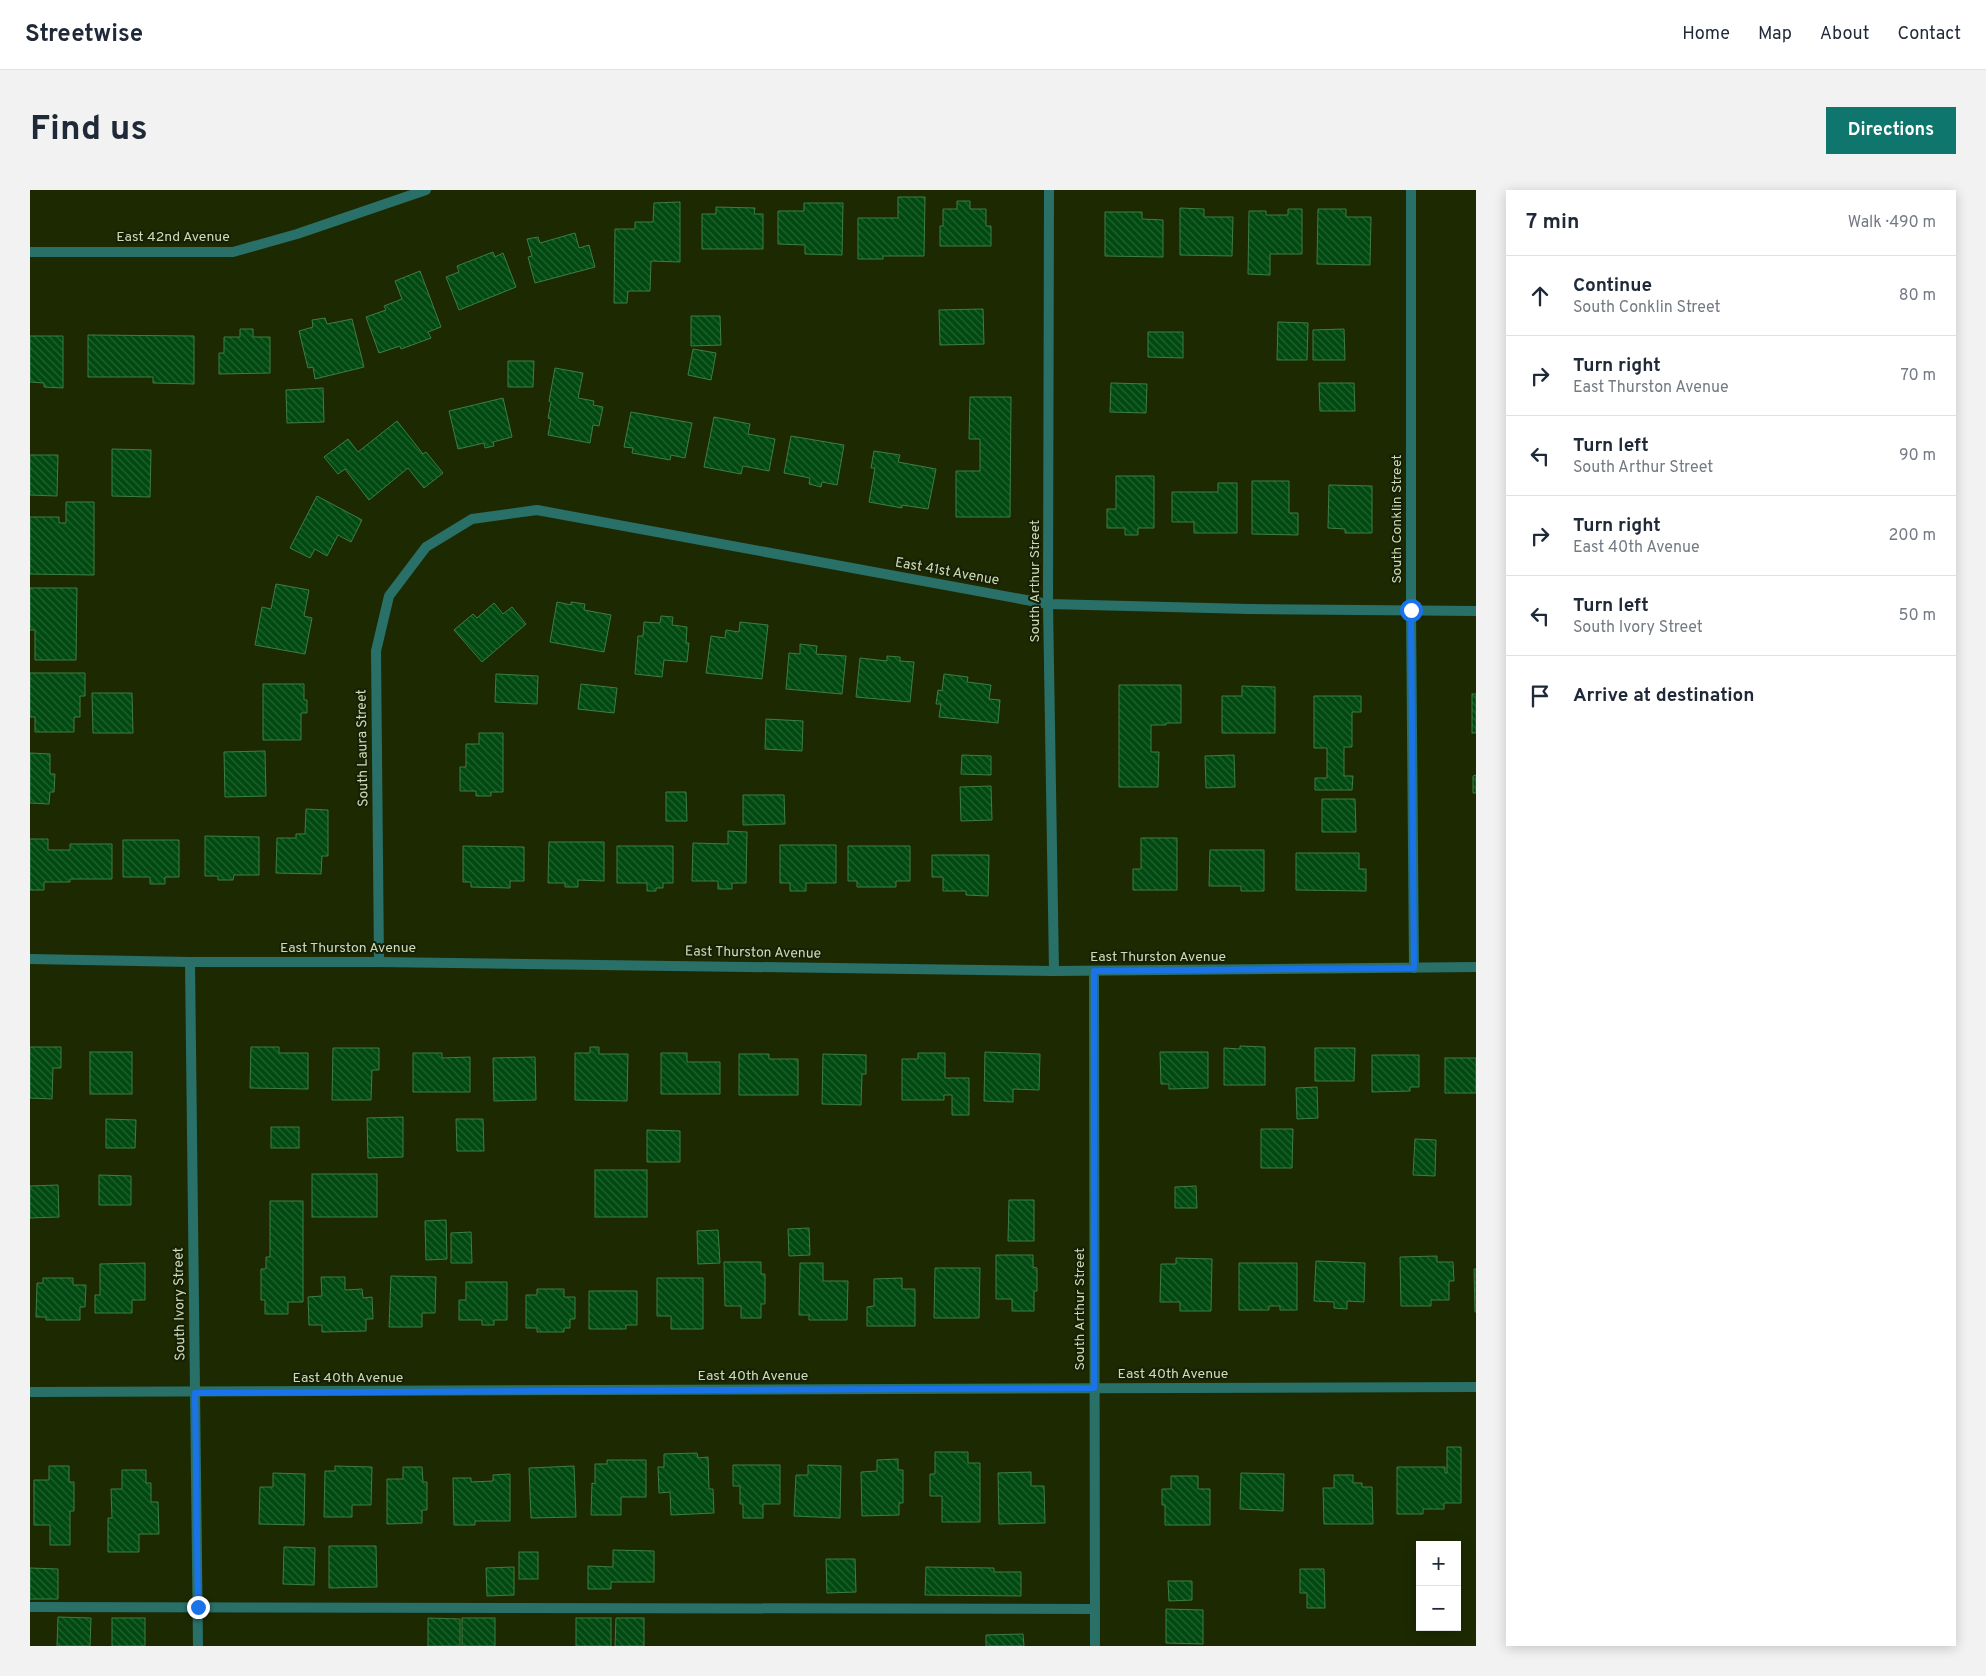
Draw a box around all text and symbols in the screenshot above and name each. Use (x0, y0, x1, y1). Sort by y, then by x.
text: Streetwise (25, 20, 143, 50)
text: Home (1682, 23, 1730, 46)
text: Map (1758, 23, 1792, 46)
text: About (1820, 23, 1869, 46)
text: Contact (1897, 23, 1961, 46)
button: Directions (1826, 107, 1956, 154)
text: Find us (30, 108, 148, 152)
text: 7 min (1526, 209, 1579, 236)
text: Walk · 490 m (1848, 213, 1936, 233)
street label: East 42nd Avenue (116, 229, 230, 246)
text: Continue (1573, 274, 1652, 298)
icon: ahead (1526, 282, 1554, 310)
text: 80 m (1899, 286, 1936, 306)
text: South Conklin Street (1573, 298, 1721, 318)
text: Turn right (1573, 354, 1661, 378)
icon: right (1526, 362, 1554, 390)
text: 70 m (1901, 366, 1936, 386)
text: East Thurston Avenue (1573, 378, 1729, 398)
text: Turn left (1573, 434, 1649, 458)
icon: left (1526, 442, 1554, 470)
text: 90 m (1899, 446, 1936, 466)
street label: South Conklin Street (1389, 454, 1406, 584)
text: South Arthur Street (1573, 458, 1713, 478)
text: Turn right (1573, 514, 1661, 538)
street label: South Arthur Street (1027, 520, 1044, 642)
icon: right (1526, 522, 1554, 550)
text: 200 m (1888, 526, 1936, 546)
text: East 40th Avenue (1573, 538, 1700, 558)
street label: East 41st Avenue (894, 554, 1000, 590)
text: Turn left (1573, 594, 1649, 618)
route start (1400, 599, 1423, 622)
icon: left (1526, 602, 1554, 630)
text: 50 m (1899, 606, 1936, 626)
text: South Ivory Street (1573, 618, 1703, 638)
icon: arrive (1526, 682, 1554, 710)
text: Arrive at destination (1573, 684, 1754, 708)
street label: South Laura Street (353, 689, 373, 807)
street label: East Thurston Avenue (280, 940, 416, 957)
street label: East Thurston Avenue (685, 943, 821, 963)
street label: East Thurston Avenue (1090, 949, 1226, 966)
street label: South Ivory Street (171, 1247, 189, 1361)
street label: South Arthur Street (1072, 1248, 1089, 1370)
street label: East 40th Avenue (1118, 1366, 1228, 1383)
street label: East 40th Avenue (698, 1368, 808, 1385)
street label: East 40th Avenue (293, 1370, 403, 1387)
map controls (1416, 1541, 1461, 1631)
button: + (1416, 1541, 1461, 1586)
button: − (1416, 1586, 1461, 1631)
route end (187, 1596, 210, 1619)

